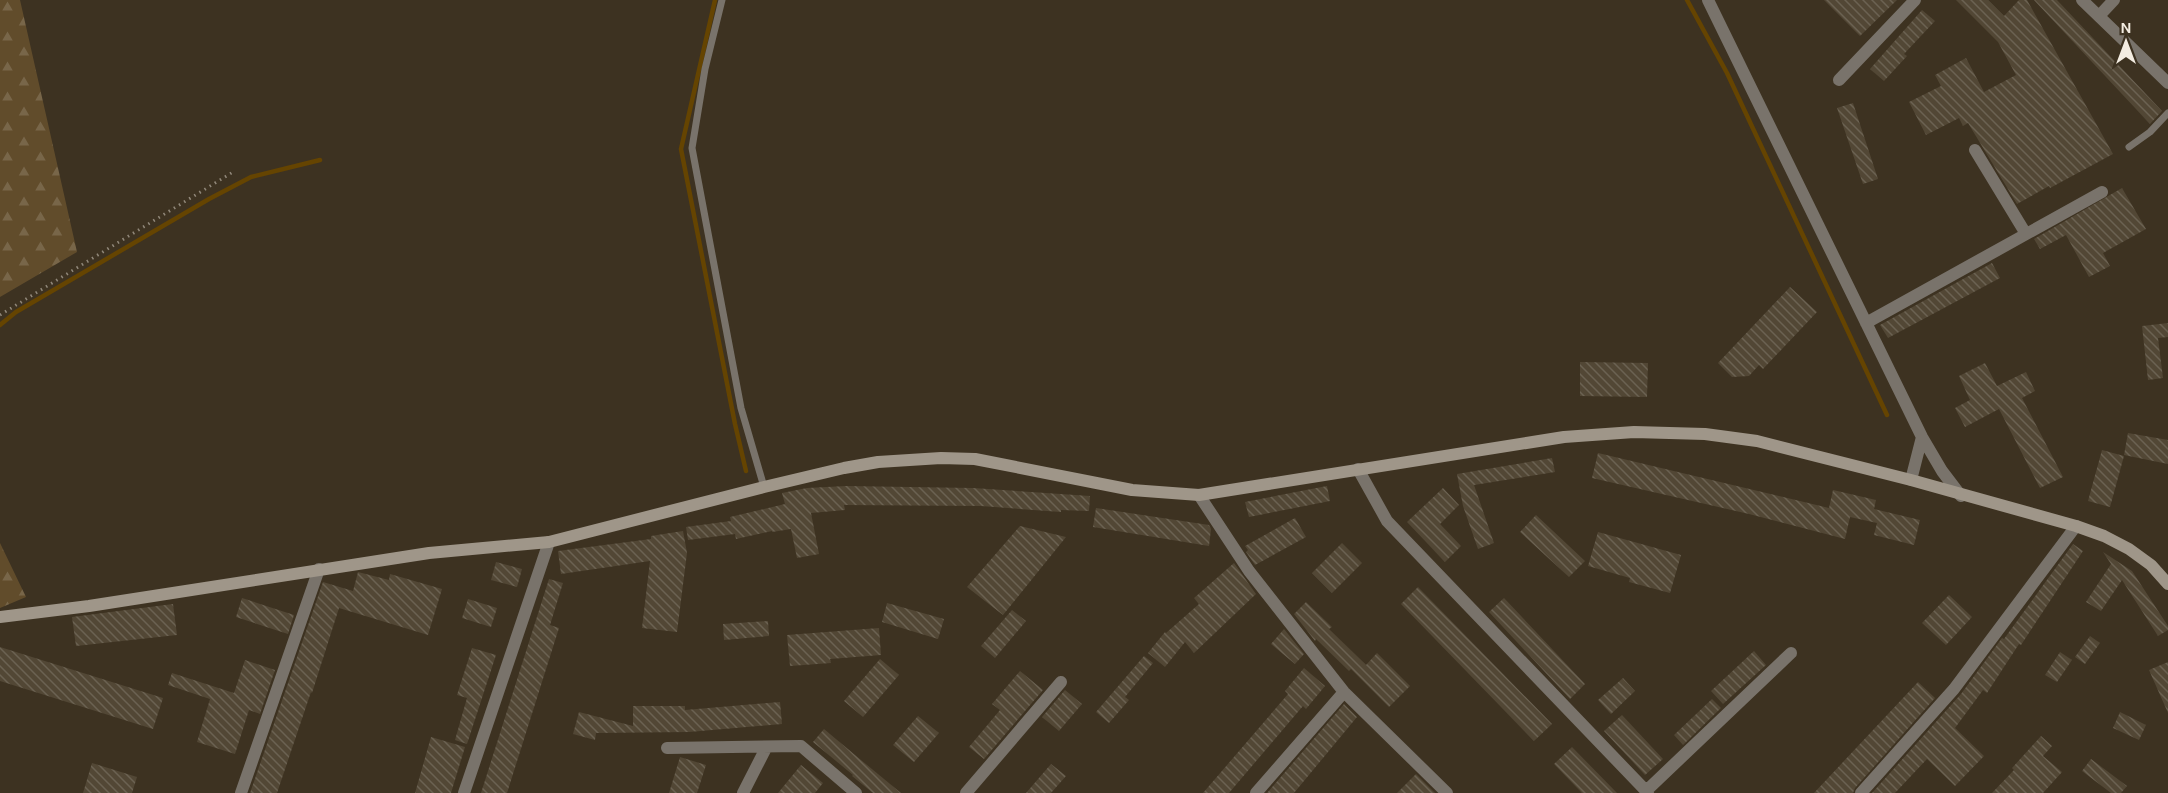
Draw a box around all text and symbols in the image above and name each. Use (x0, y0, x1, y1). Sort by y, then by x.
north arrow (2096, 12, 2156, 72)
text: N (2120, 18, 2132, 37)

